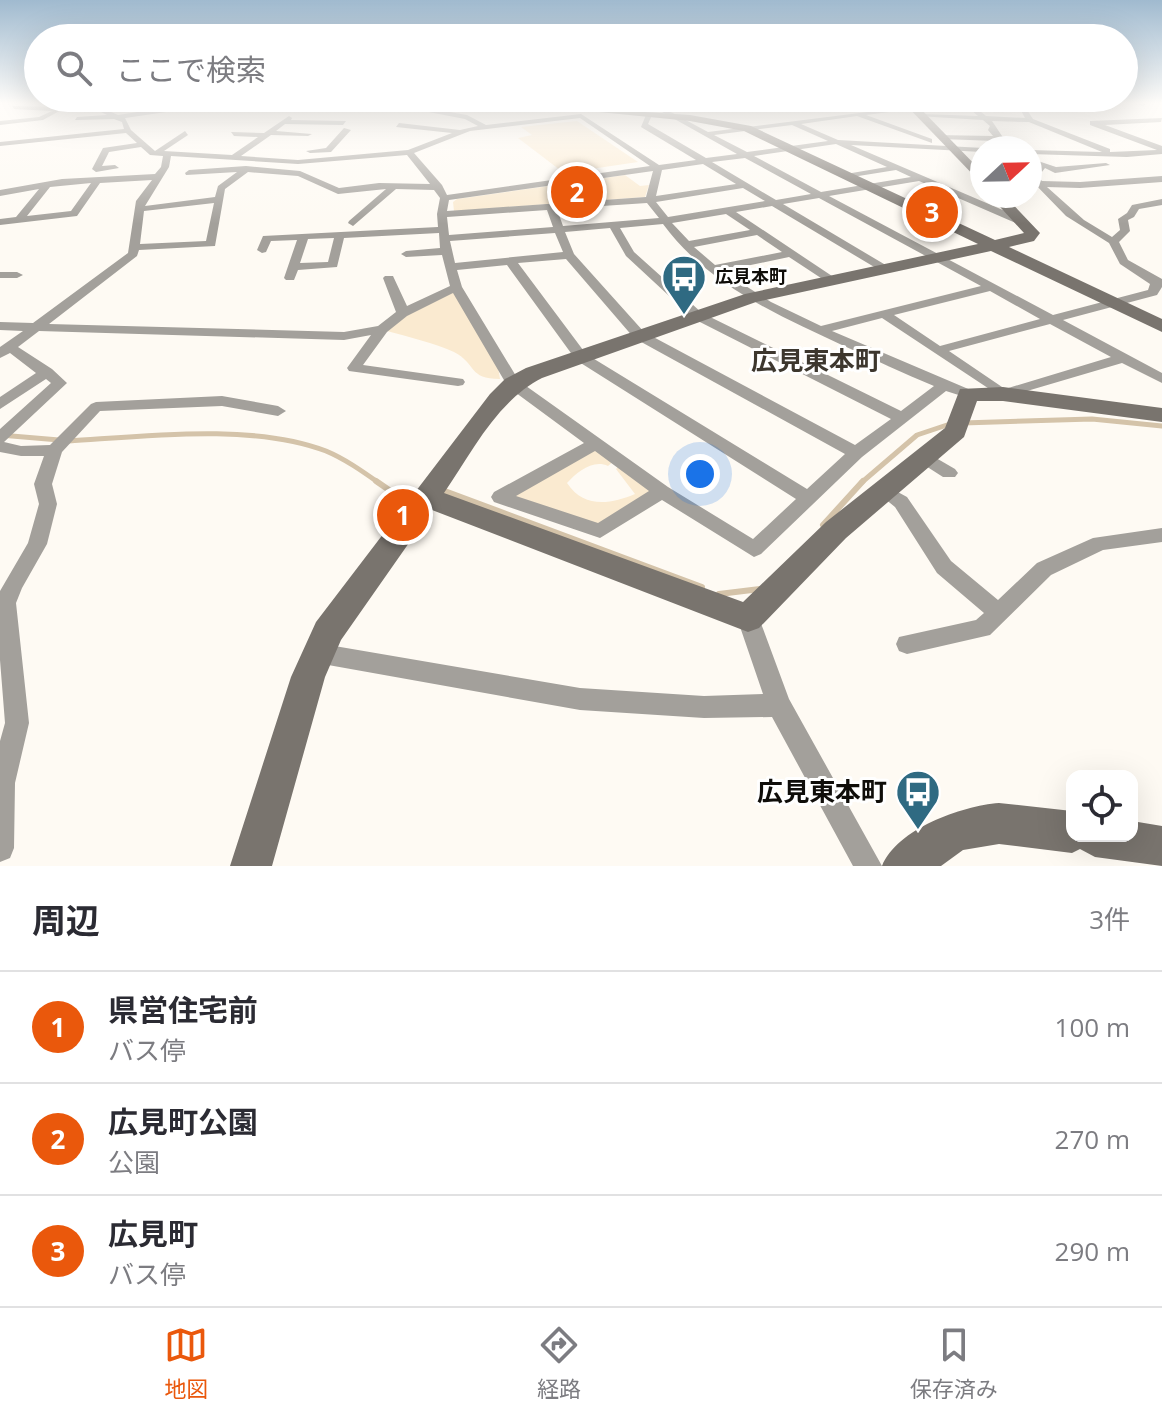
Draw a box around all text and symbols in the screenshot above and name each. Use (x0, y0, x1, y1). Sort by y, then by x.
search box (24, 24, 1138, 112)
icon: search (52, 46, 96, 90)
text: ここで検索 (116, 49, 266, 90)
north arrow (970, 136, 1042, 208)
pin: 2 (551, 162, 603, 222)
pin: 3 (906, 182, 958, 242)
bus stop icon: 広見本町 (660, 253, 708, 316)
place label: 広見本町 (715, 264, 787, 288)
district label: 広見東本町 (751, 342, 881, 378)
your location (680, 454, 720, 494)
pin: 1 (377, 485, 429, 545)
bus stop icon: 広見東本町 (894, 768, 942, 831)
map controls (1066, 770, 1138, 842)
button: locate (1066, 770, 1138, 842)
place label: 広見東本町 (757, 773, 887, 809)
text: 周辺 (32, 897, 100, 943)
text: 3件 (1089, 901, 1130, 937)
text: 県営住宅前 (108, 989, 258, 1030)
text: 1 (51, 1009, 65, 1045)
text: 100 m (1055, 1009, 1130, 1045)
text: バス停 (108, 1032, 186, 1068)
text: 広見町公園 (108, 1101, 258, 1142)
text: 2 (51, 1121, 65, 1157)
text: 270 m (1055, 1121, 1130, 1157)
text: 公園 (108, 1144, 160, 1180)
text: 広見町 (108, 1213, 198, 1254)
text: 3 (51, 1233, 65, 1269)
text: 290 m (1055, 1233, 1130, 1269)
text: バス停 (108, 1256, 186, 1292)
tab: 地図 (164, 1323, 208, 1403)
tab: 経路 (537, 1323, 581, 1403)
tab: 保存済み (910, 1323, 998, 1403)

